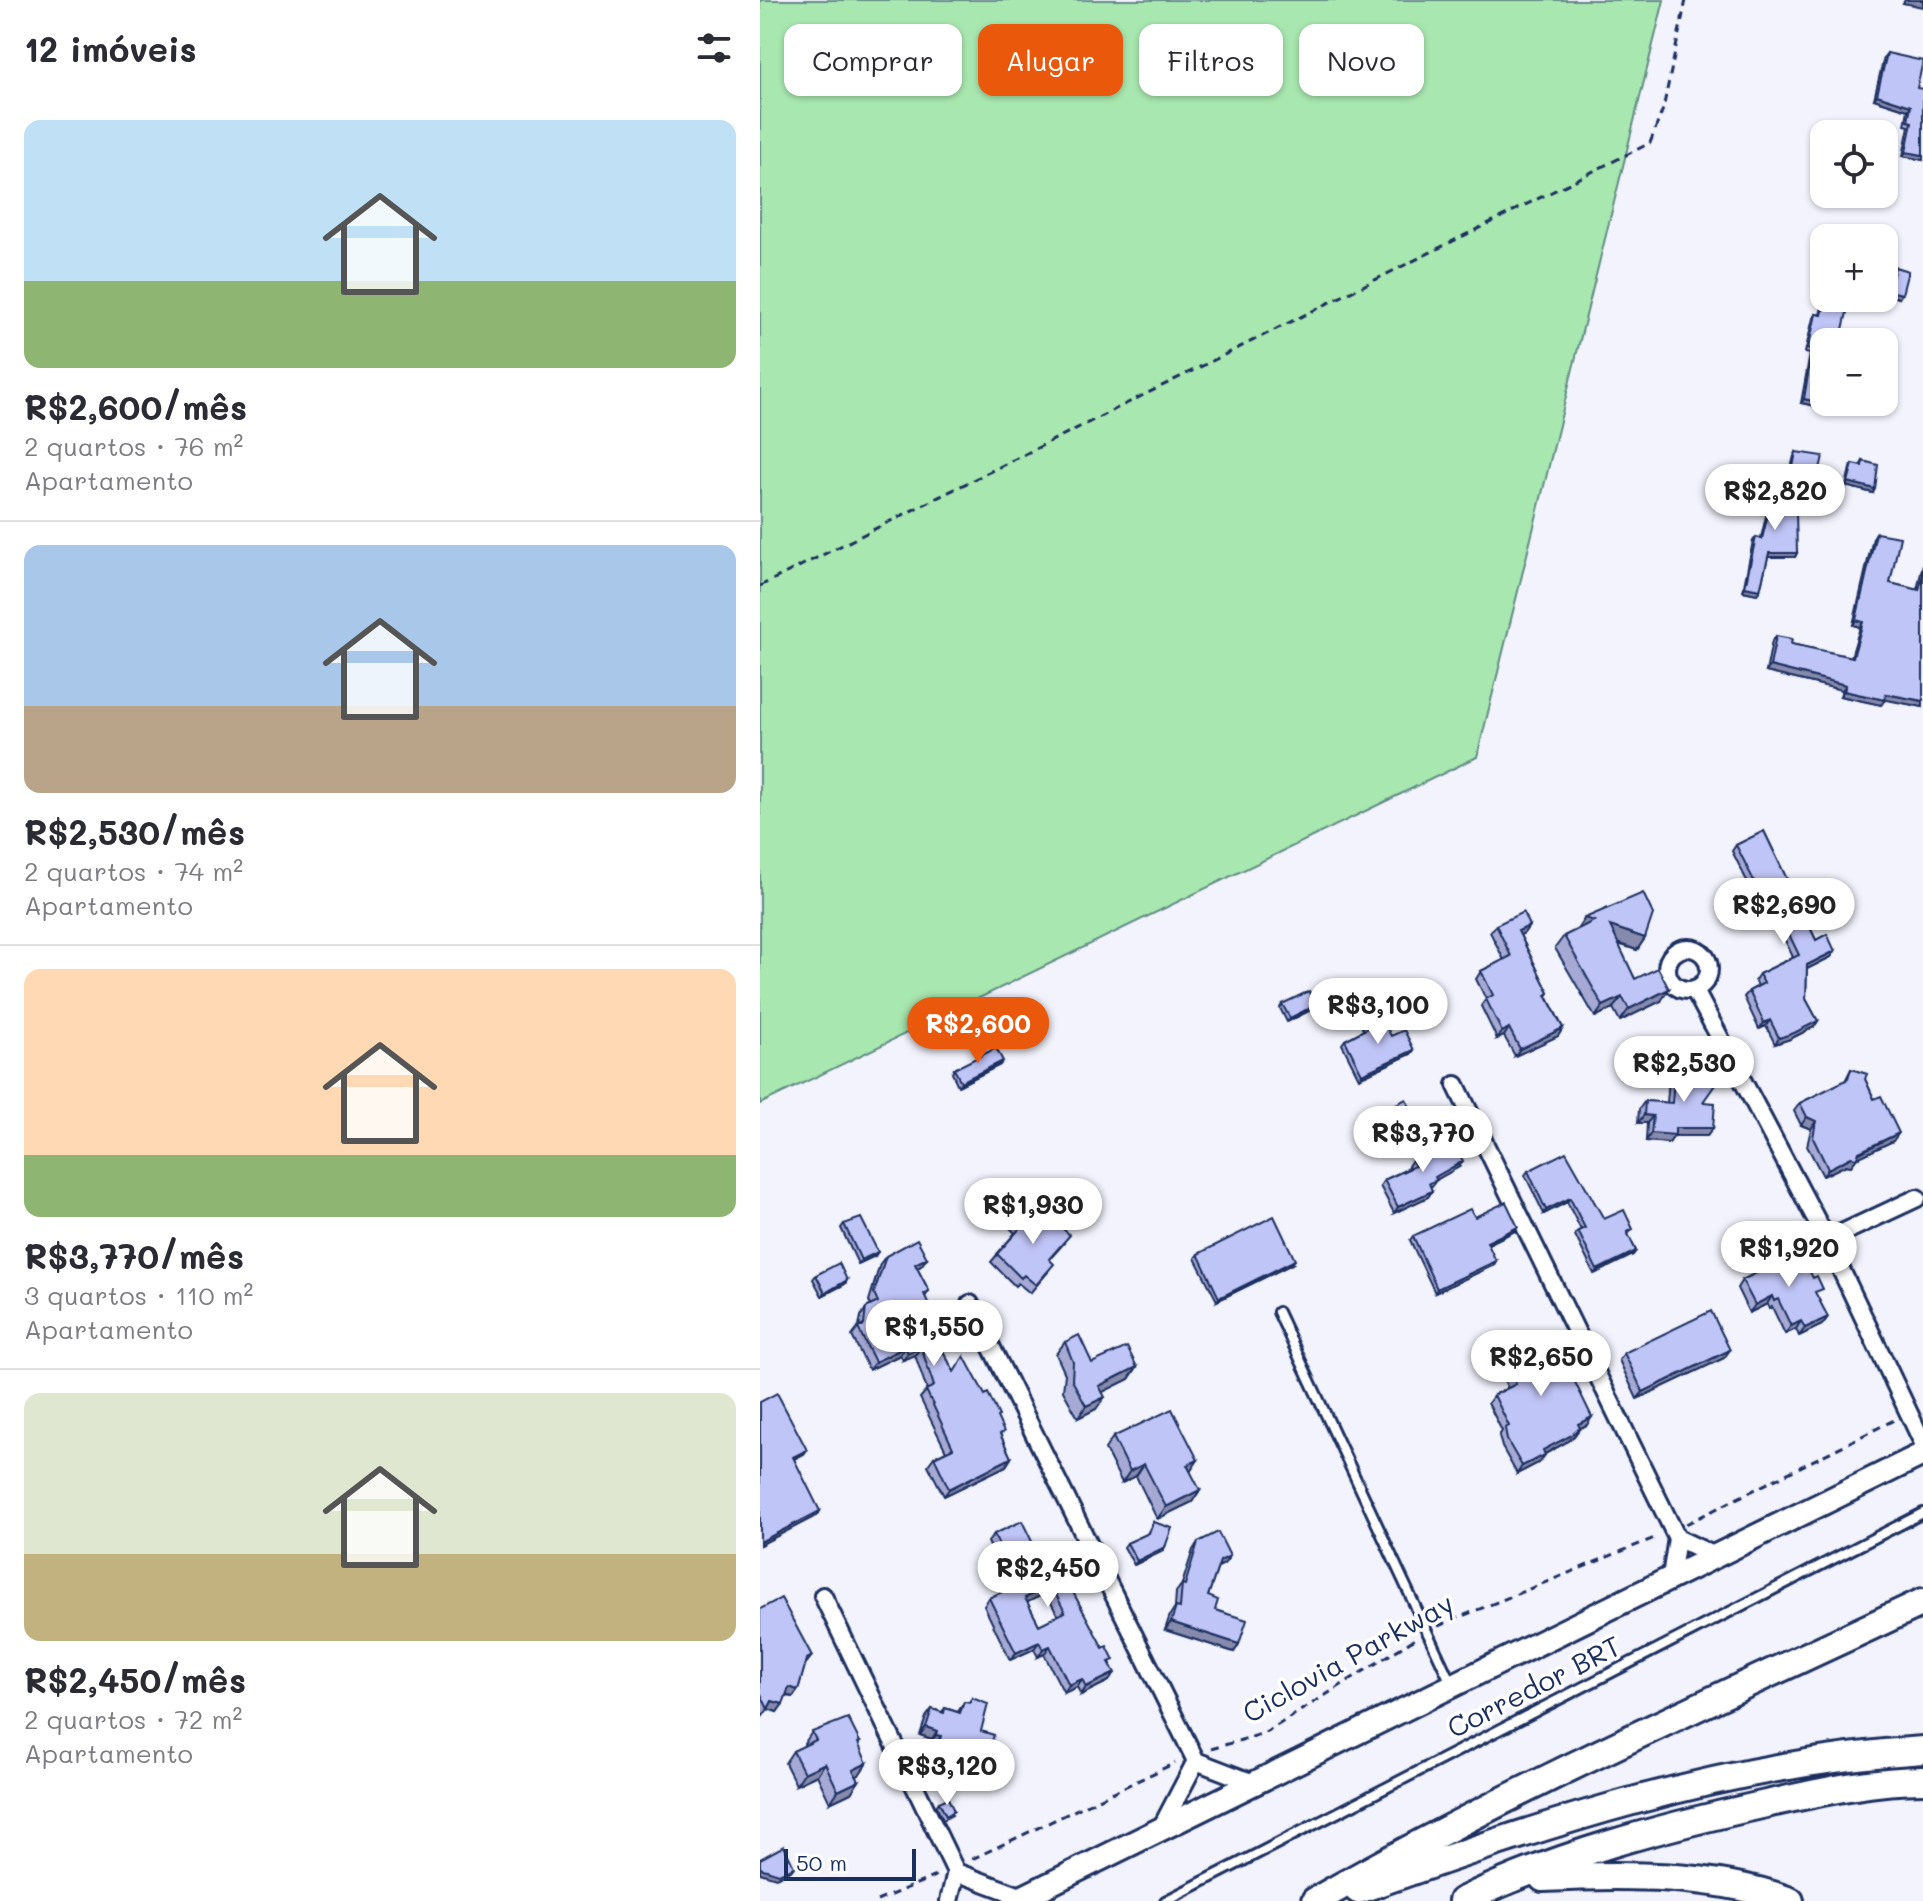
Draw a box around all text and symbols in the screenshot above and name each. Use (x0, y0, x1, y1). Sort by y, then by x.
chip: Comprar (784, 24, 962, 96)
chip: Alugar (978, 24, 1123, 96)
chip: Filtros (1139, 24, 1283, 96)
chip: Novo (1299, 24, 1424, 96)
text: 12 imóveis (24, 26, 197, 71)
icon: filters (692, 26, 736, 70)
map controls (1810, 120, 1898, 416)
button: locate (1810, 120, 1898, 208)
icon: home (308, 172, 452, 316)
button: + (1810, 224, 1898, 312)
button: − (1810, 328, 1898, 416)
text: R$2,600/mês (24, 384, 247, 429)
text: 2 quartos · 76 m² (24, 429, 243, 463)
text: Apartamento (24, 463, 193, 497)
pin: R$2,820 (1701, 464, 1849, 532)
text: R$2,820 (1723, 473, 1827, 507)
icon: home (308, 597, 452, 741)
text: R$2,530/mês (24, 809, 245, 854)
text: 2 quartos · 74 m² (24, 854, 243, 888)
pin: R$2,690 (1710, 878, 1858, 946)
text: R$2,690 (1732, 887, 1836, 921)
text: Apartamento (24, 888, 193, 922)
pin: R$3,100 (1304, 978, 1452, 1046)
text: R$3,100 (1327, 987, 1429, 1021)
pin: R$2,600 (904, 997, 1052, 1065)
text: R$2,600 (925, 1006, 1031, 1040)
icon: home (308, 1021, 452, 1165)
pin: R$2,530 (1610, 1036, 1758, 1104)
text: R$2,530 (1632, 1045, 1736, 1079)
pin: R$3,770 (1349, 1106, 1497, 1174)
text: R$3,770 (1371, 1115, 1475, 1149)
pin: R$1,930 (959, 1178, 1107, 1246)
text: R$1,930 (982, 1187, 1084, 1221)
pin: R$1,920 (1715, 1221, 1863, 1289)
text: R$1,920 (1739, 1230, 1839, 1264)
text: R$3,770/mês (24, 1233, 244, 1278)
text: 3 quartos · 110 m² (24, 1278, 253, 1312)
pin: R$1,550 (860, 1300, 1008, 1368)
text: R$1,550 (884, 1309, 984, 1343)
text: Apartamento (24, 1312, 193, 1346)
pin: R$2,650 (1467, 1330, 1615, 1398)
text: R$2,650 (1489, 1339, 1593, 1373)
icon: home (308, 1445, 452, 1589)
pin: R$2,450 (974, 1541, 1122, 1609)
text: R$2,450 (996, 1550, 1100, 1584)
street label: Ciclovia Parkway (1236, 1584, 1459, 1730)
street label: Corredor BRT (1441, 1627, 1627, 1745)
text: R$2,450/mês (24, 1657, 246, 1702)
text: 2 quartos · 72 m² (24, 1702, 242, 1736)
text: Apartamento (24, 1736, 193, 1770)
pin: R$3,120 (873, 1739, 1021, 1807)
text: R$3,120 (897, 1748, 997, 1782)
scale bar (784, 1845, 916, 1881)
text: 50 m (796, 1848, 847, 1877)

